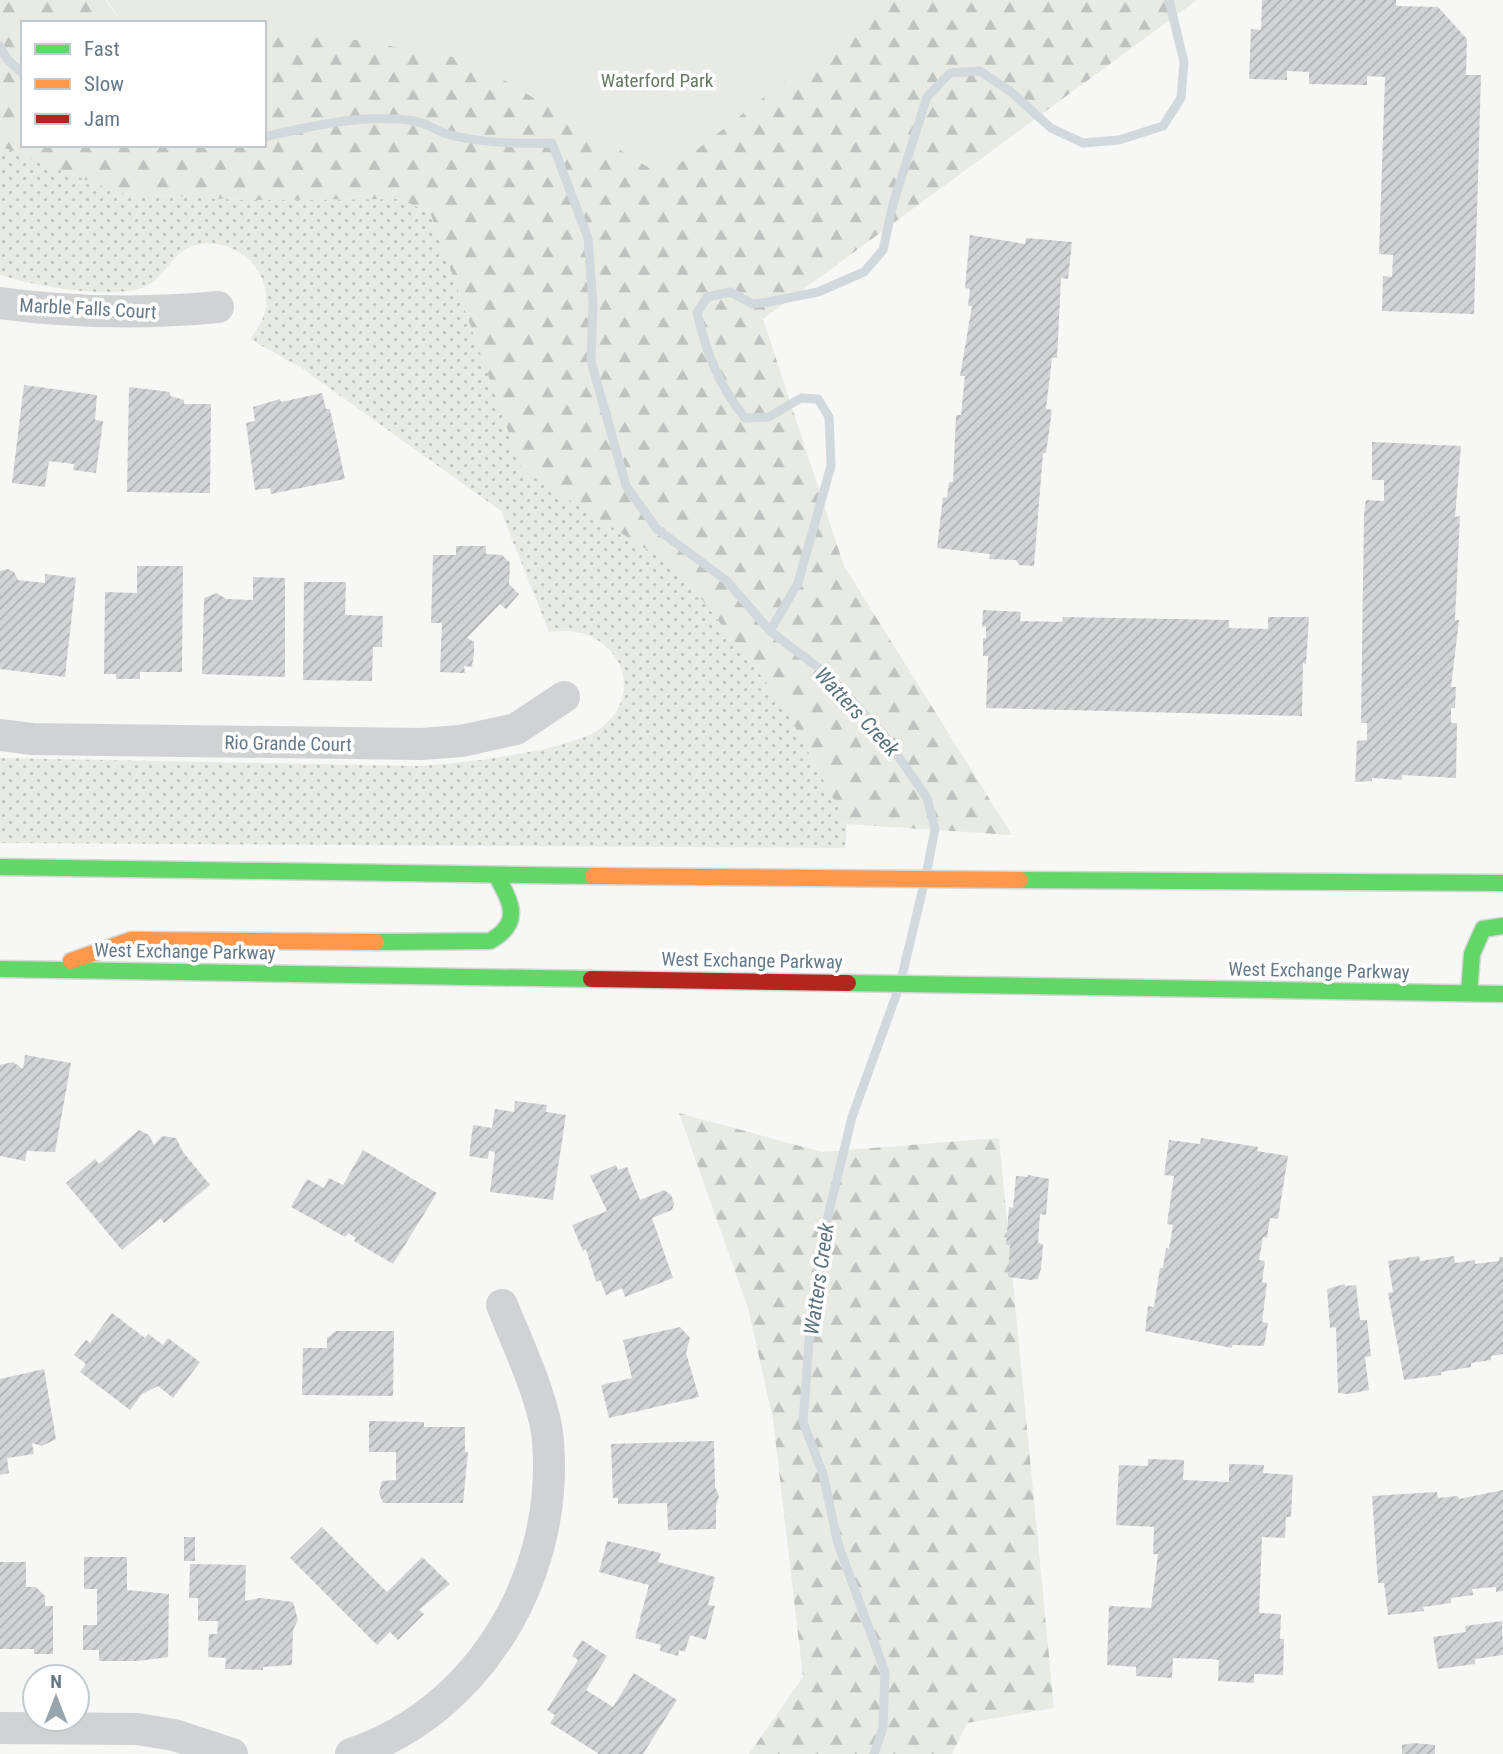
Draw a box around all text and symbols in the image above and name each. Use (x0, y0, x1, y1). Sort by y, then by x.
legend (21, 21, 266, 147)
text: Fast (84, 37, 120, 61)
park label: Waterford Park (601, 69, 714, 92)
text: Slow (84, 72, 124, 96)
text: Jam (84, 107, 120, 131)
street label: Marble Falls Court (19, 293, 157, 324)
water label: Watters Creek (810, 663, 905, 762)
street label: Rio Grande Court (224, 731, 352, 756)
street label: West Exchange Parkway (94, 938, 276, 965)
street label: West Exchange Parkway (661, 947, 843, 974)
street label: West Exchange Parkway (1228, 957, 1410, 984)
water label: Watters Creek (799, 1221, 839, 1336)
north arrow (21, 1663, 91, 1733)
text: N (50, 1670, 62, 1693)

